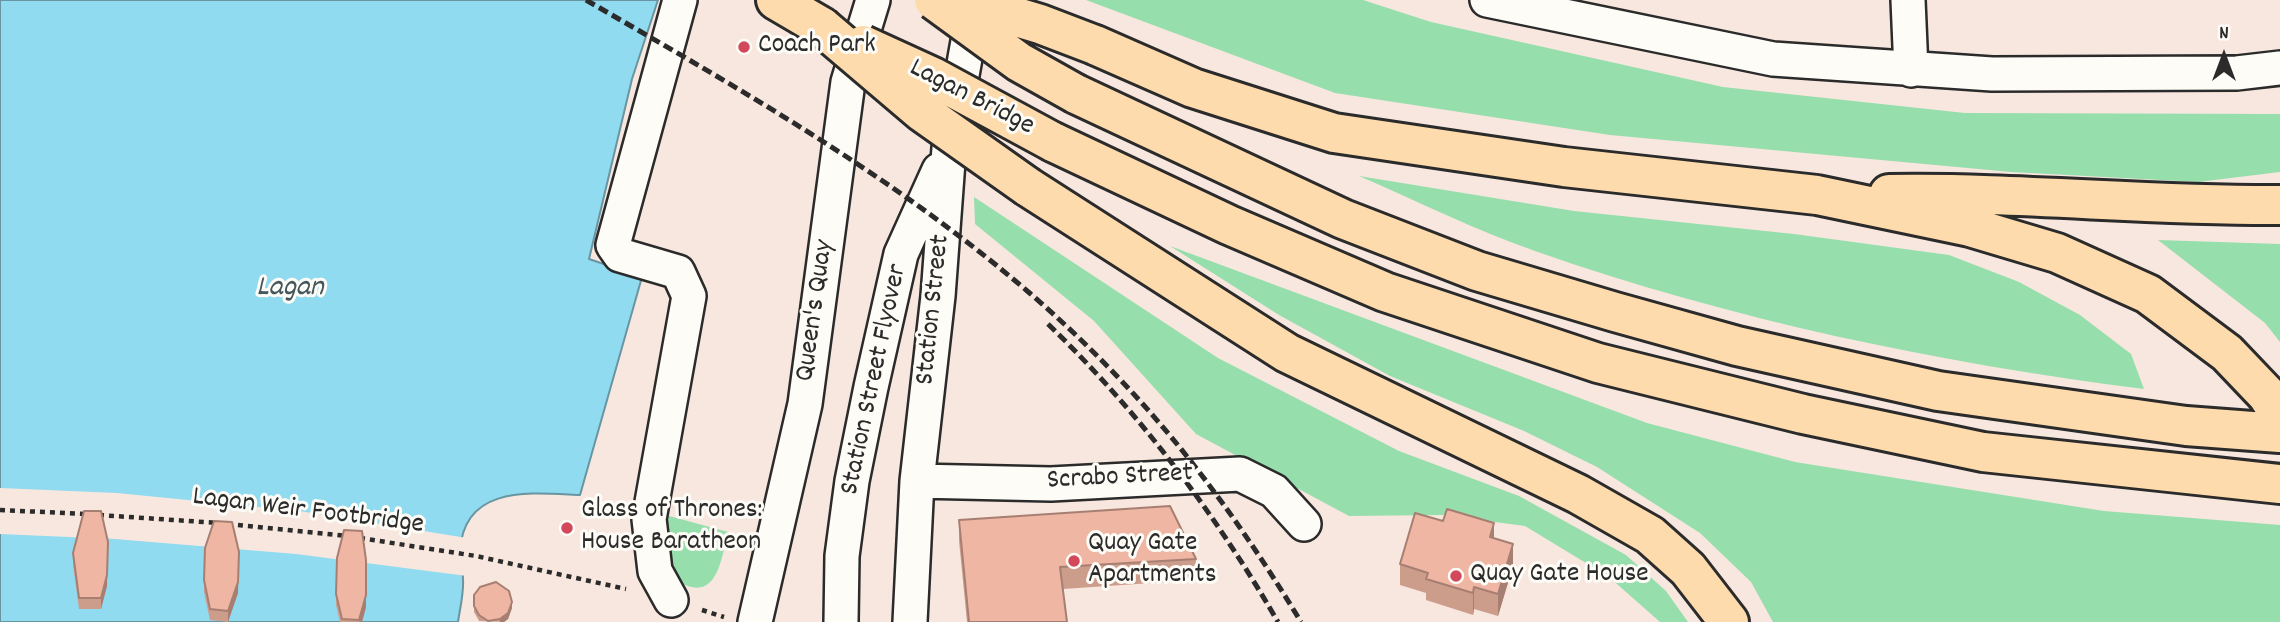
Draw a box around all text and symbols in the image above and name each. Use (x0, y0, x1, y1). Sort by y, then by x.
north arrow (2189, 21, 2259, 91)
text: N (2219, 21, 2229, 48)
place label: Coach Park (758, 30, 876, 64)
marker: Coach Park (736, 39, 752, 55)
street label: Lagan Bridge (903, 53, 1039, 145)
street label: Station Street (910, 233, 960, 387)
street label: Queen's Quay (790, 238, 844, 384)
street label: Station Street Flyover (835, 262, 917, 498)
water label: Lagan (256, 272, 324, 308)
street label: Scrabo Street (1046, 458, 1194, 500)
street label: Lagan Weir Footbridge (190, 482, 426, 544)
place label: Glass of Thrones: House Baratheon (581, 495, 762, 561)
marker: Glass of Thrones: House Baratheon (559, 520, 575, 536)
place label: Quay Gate Apartments (1088, 528, 1217, 594)
marker: Quay Gate Apartments (1066, 553, 1082, 569)
place label: Quay Gate House (1470, 559, 1649, 593)
marker: Quay Gate House (1448, 568, 1464, 584)

